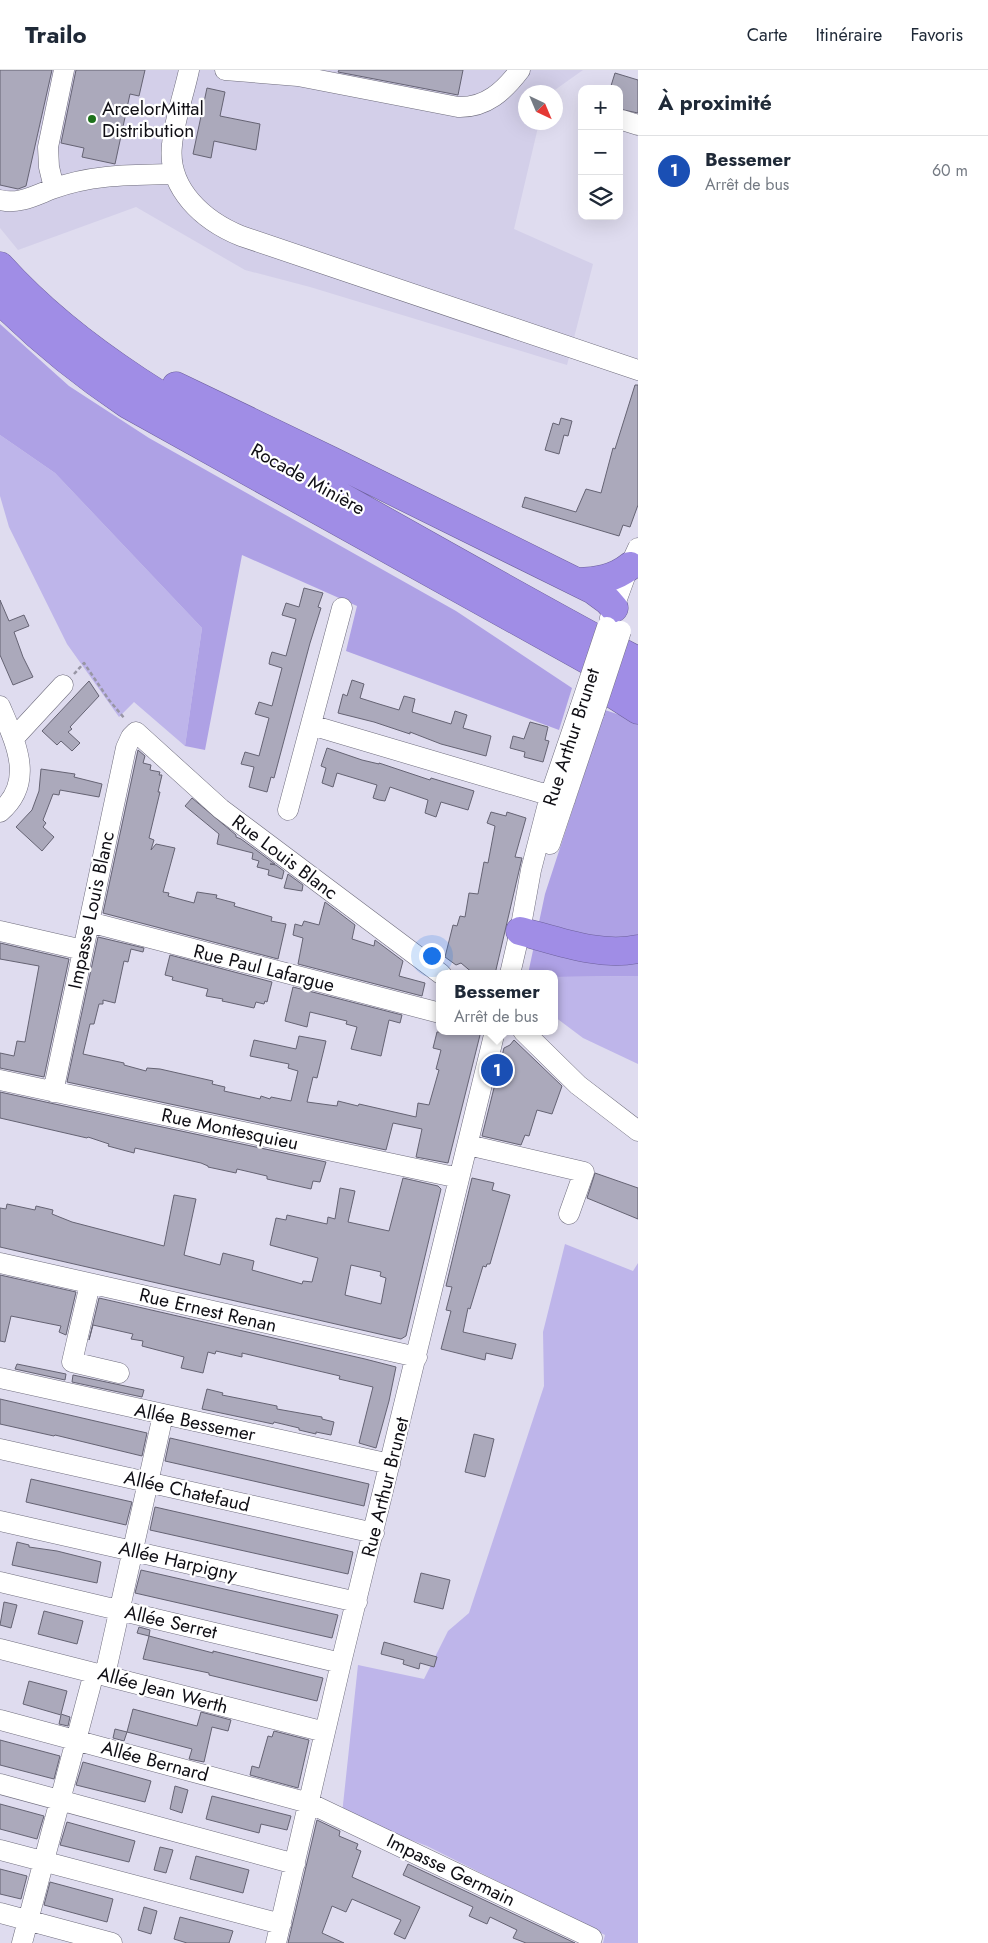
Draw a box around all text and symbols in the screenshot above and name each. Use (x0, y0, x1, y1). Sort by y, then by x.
text: Trailo (25, 17, 87, 52)
text: Carte (747, 22, 788, 48)
text: Itinéraire (816, 22, 882, 48)
text: Favoris (910, 22, 963, 48)
north arrow (518, 85, 563, 130)
map controls (578, 85, 623, 220)
button: + (578, 85, 623, 130)
text: À proximité (658, 88, 772, 118)
place label: ArcelorMittal Distribution (102, 95, 204, 144)
marker: ArcelorMittal Distribution (86, 113, 98, 125)
button: − (578, 130, 623, 175)
text: Bessemer (705, 146, 791, 173)
text: 1 (670, 159, 678, 182)
text: 60 m (932, 159, 968, 182)
text: Arrêt de bus (705, 173, 789, 196)
button: layers (578, 175, 623, 220)
street label: Rocade Minière (246, 437, 370, 522)
street label: Rue Arthur Brunet (536, 664, 606, 809)
street label: Rue Louis Blanc (226, 808, 344, 906)
street label: Impasse Louis Blanc (61, 829, 121, 991)
street label: Rue Paul Lafargue (191, 937, 337, 999)
your location (419, 943, 445, 969)
popup (436, 970, 558, 1035)
text: Bessemer (454, 978, 540, 1005)
text: Arrêt de bus (454, 1005, 538, 1028)
pin: 1 (481, 1051, 513, 1089)
street label: Rue Montesquieu (159, 1101, 301, 1157)
street label: Rue Ernest Renan (137, 1281, 279, 1339)
street label: Allée Bessemer (132, 1396, 259, 1448)
street label: Rue Arthur Brunet (355, 1414, 416, 1560)
street label: Allée Chatefaud (121, 1463, 253, 1519)
street label: Allée Harpigny (116, 1534, 240, 1588)
street label: Allée Serret (122, 1598, 220, 1646)
street label: Allée Jean Werth (95, 1660, 231, 1720)
street label: Allée Bernard (98, 1734, 212, 1788)
street label: Impasse Germain (382, 1827, 520, 1913)

